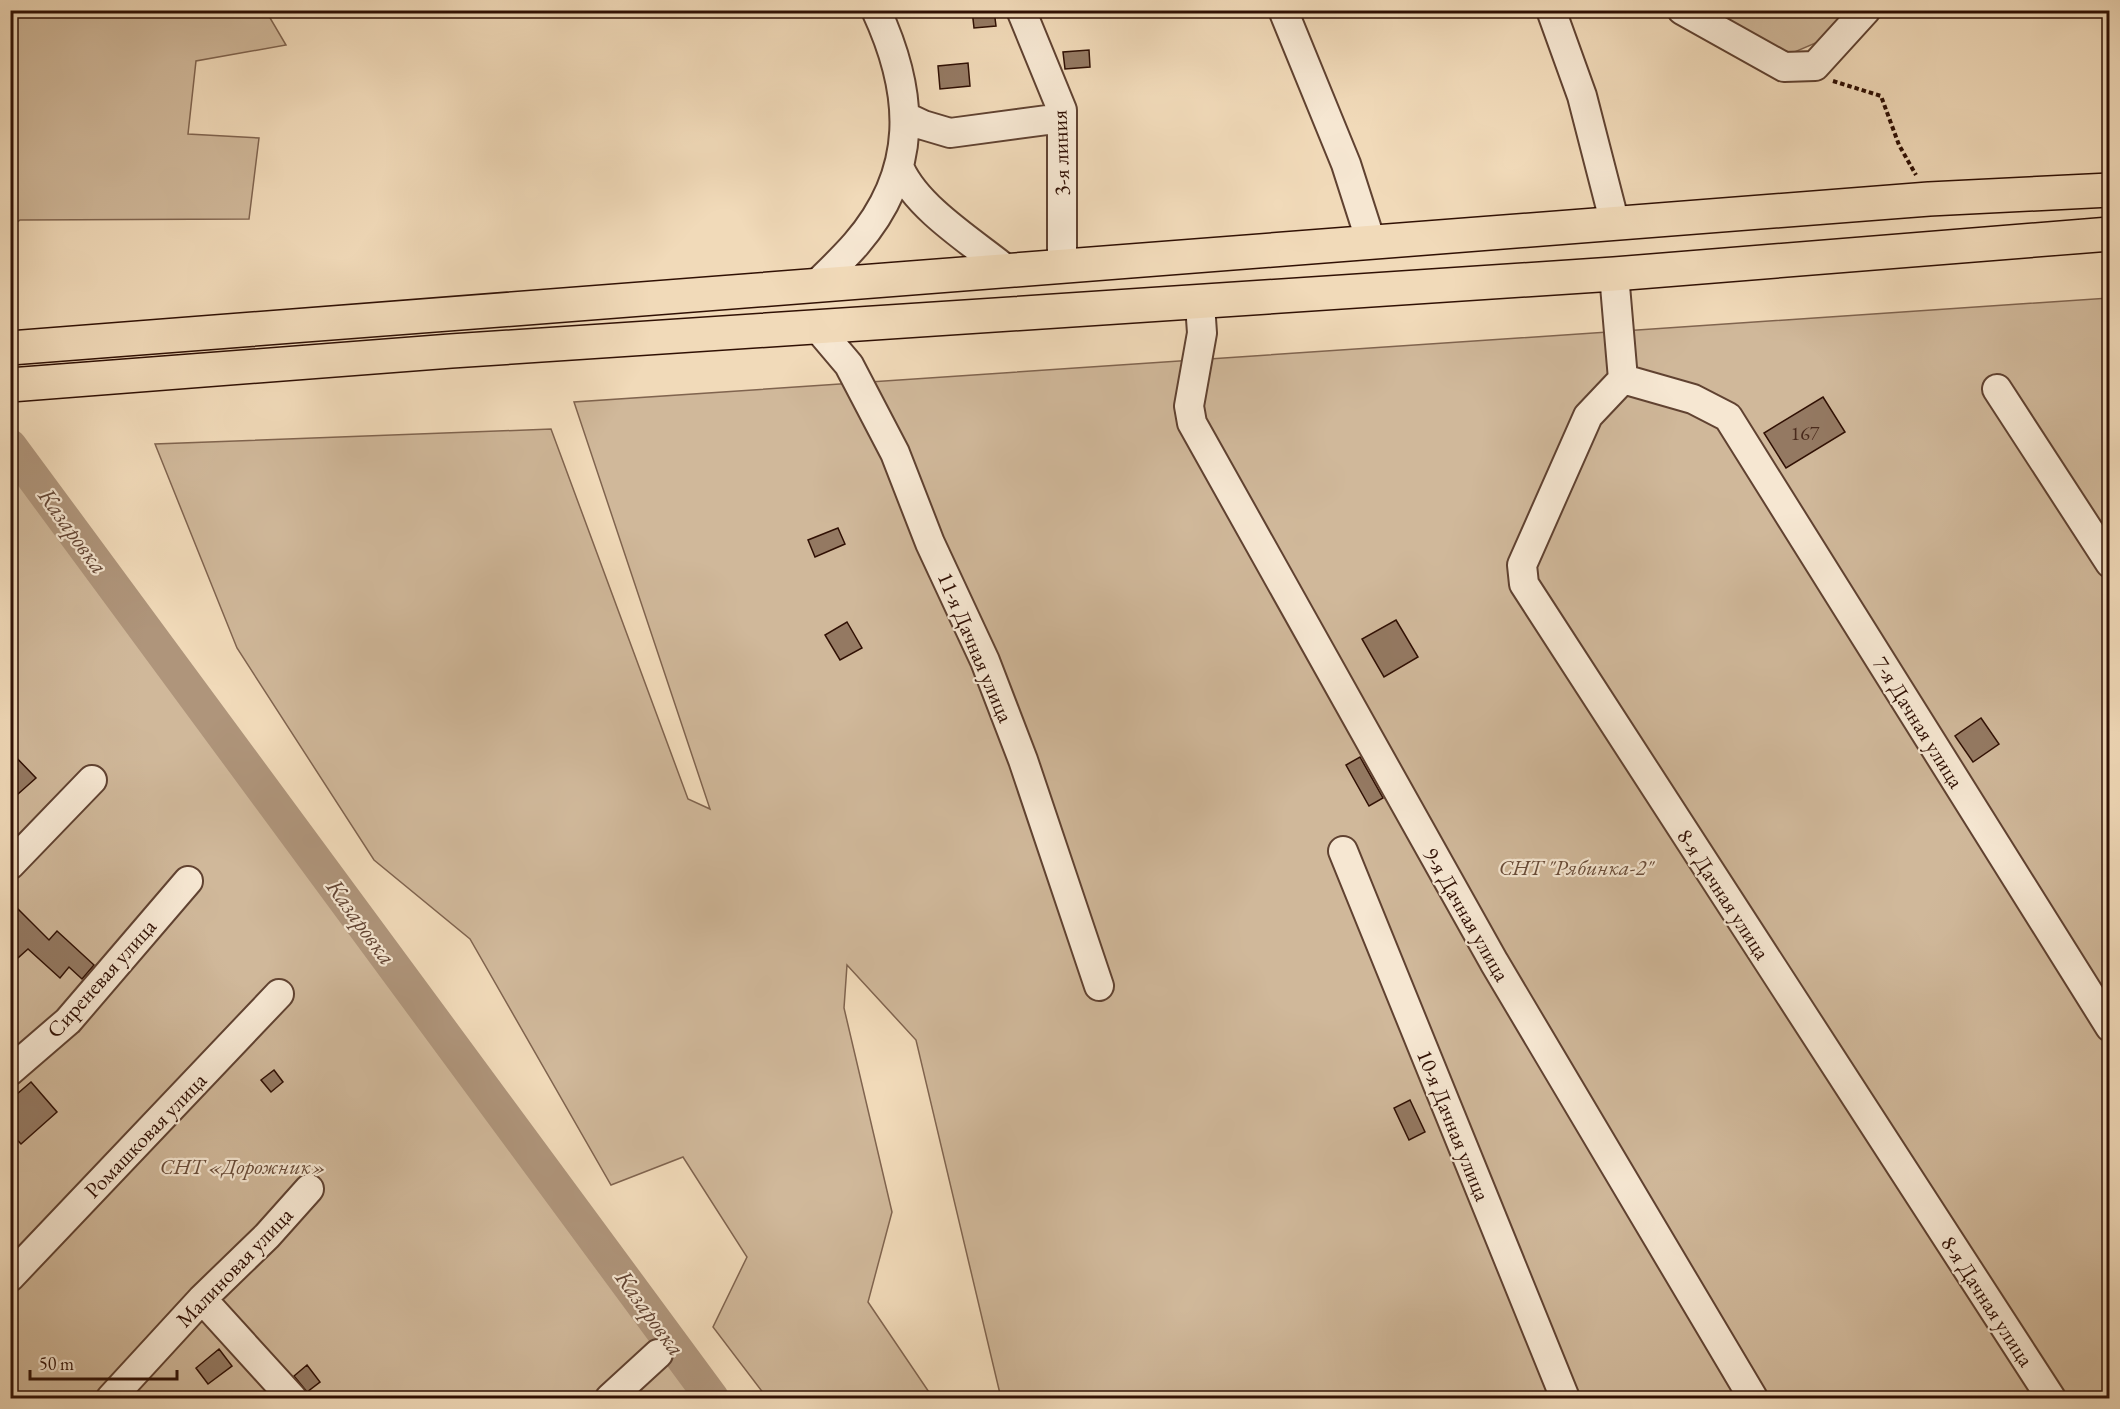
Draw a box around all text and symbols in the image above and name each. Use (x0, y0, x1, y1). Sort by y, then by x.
street label: 3-я линия (1045, 109, 1076, 196)
house number: 167 (1791, 420, 1820, 446)
water label: Казаровка (31, 481, 115, 580)
street label: 11-я Дачная улица (931, 567, 1020, 727)
street label: 7-я Дачная улица (1866, 651, 1971, 794)
street label: 8-я Дачная улица (1670, 823, 1777, 965)
street label: 9-я Дачная улица (1416, 842, 1517, 987)
park label: СНТ "Рябинка-2" (1499, 853, 1656, 882)
water label: Казаровка (319, 872, 403, 971)
street label: Сиреневая улица (40, 912, 163, 1044)
street label: 10-я Дачная улица (1410, 1045, 1497, 1205)
street label: Ромашковая улица (78, 1066, 213, 1204)
park label: СНТ «Дорожник» (160, 1152, 326, 1181)
street label: Малиновая улица (170, 1201, 299, 1334)
street label: 8-я Дачная улица (1934, 1230, 2041, 1372)
water label: Казаровка (608, 1263, 692, 1362)
scale bar (30, 1343, 177, 1381)
text: 50 m (39, 1352, 74, 1375)

